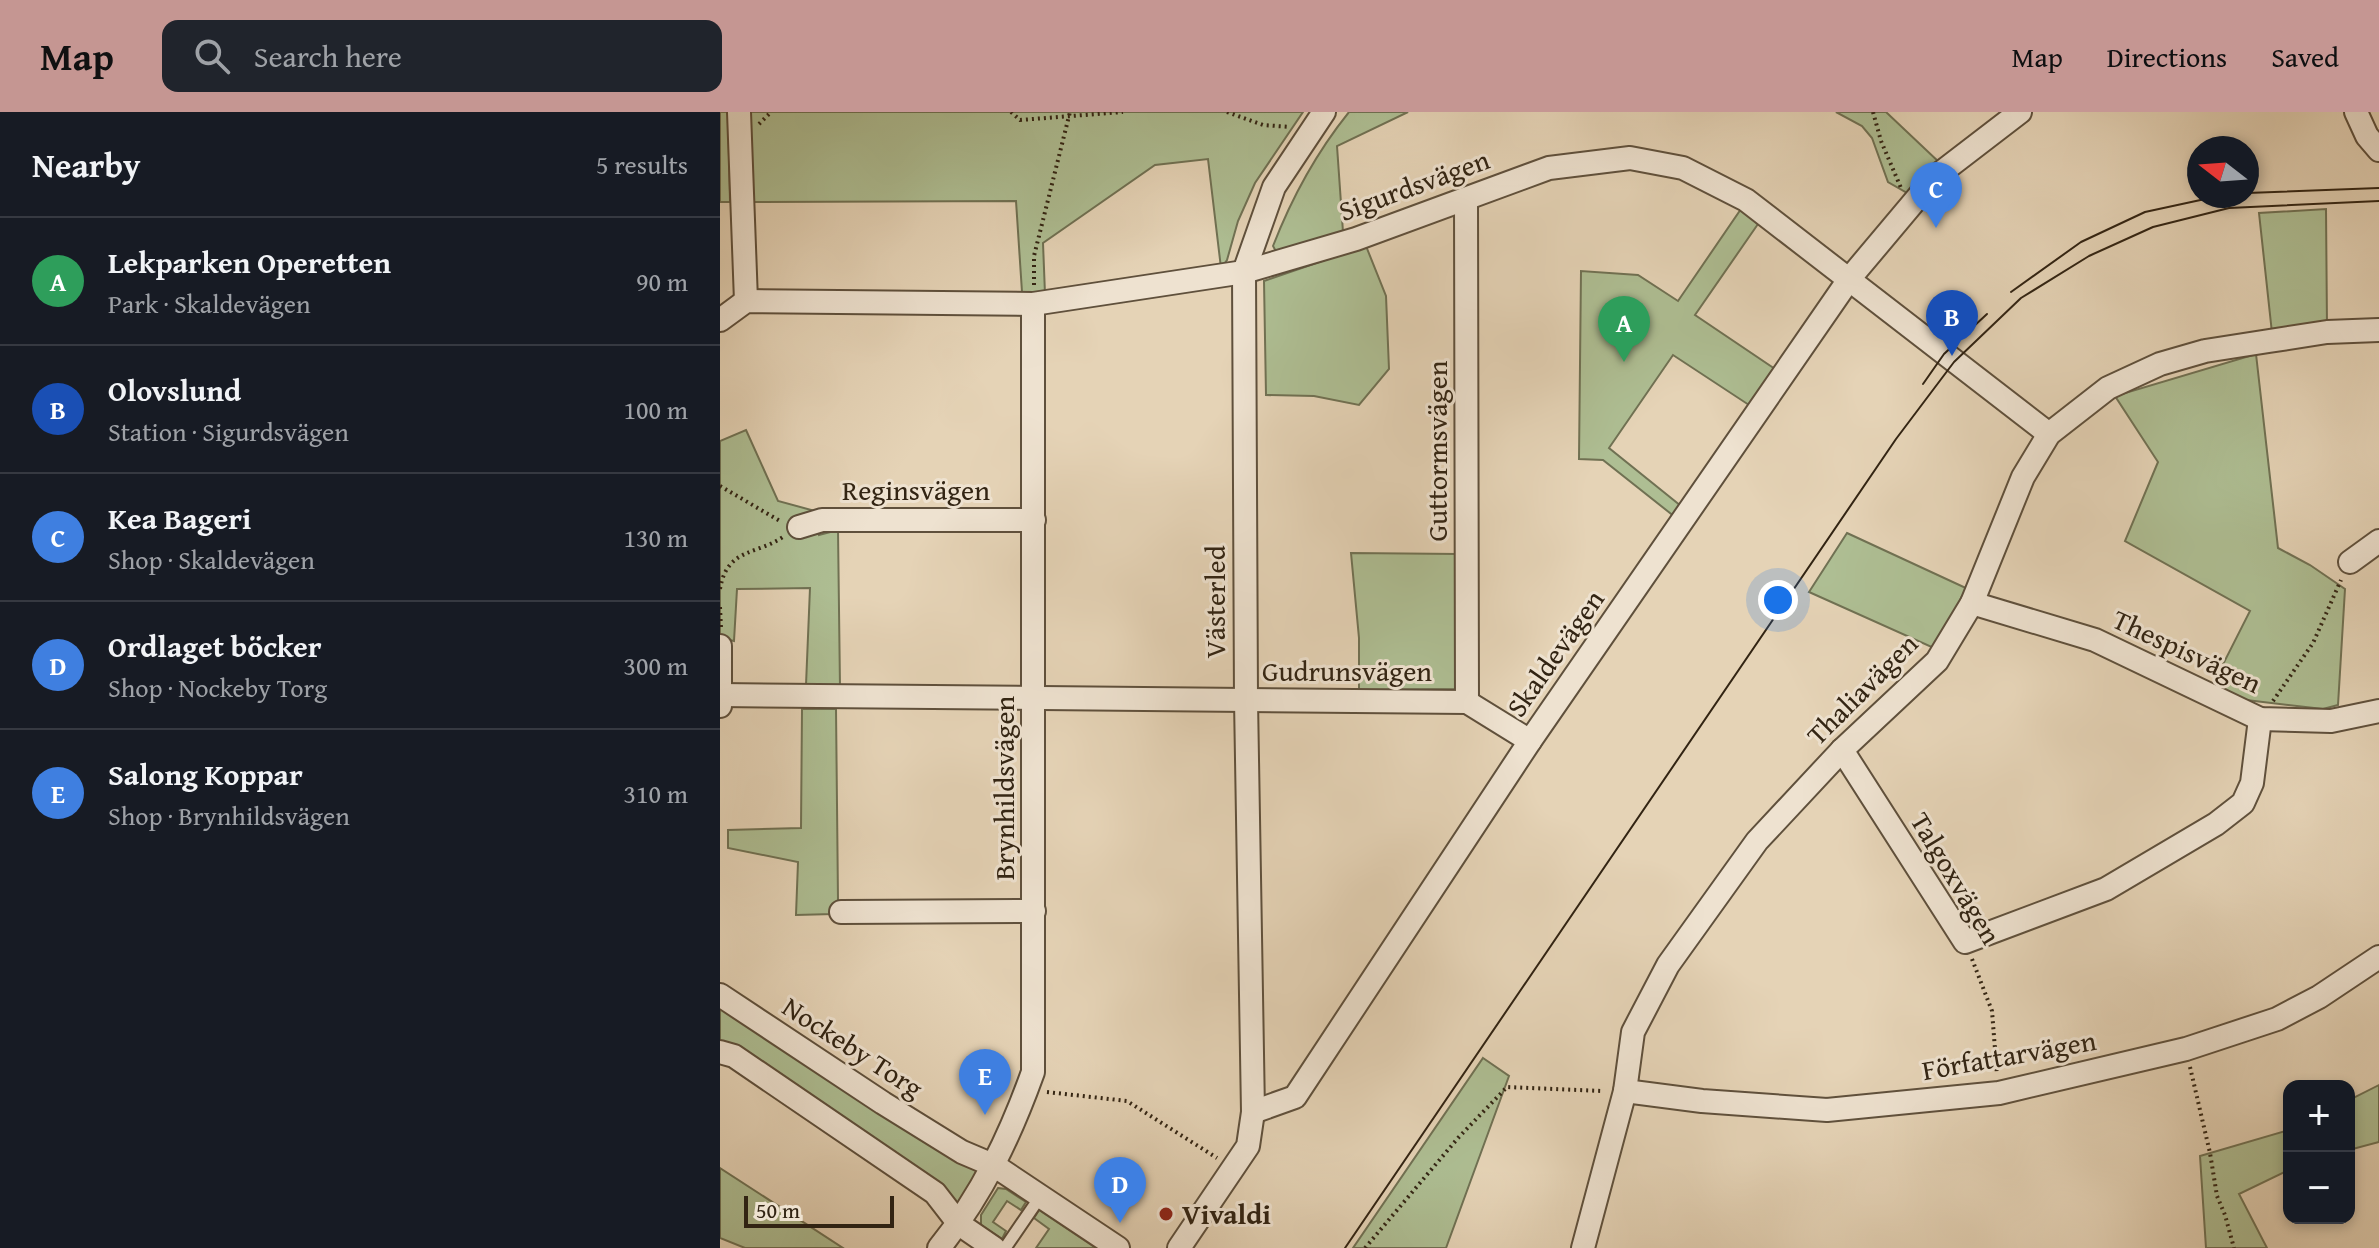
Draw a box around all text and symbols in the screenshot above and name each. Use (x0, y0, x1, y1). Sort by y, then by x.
search box (162, 20, 722, 92)
text: Map (40, 28, 114, 84)
icon: search (190, 34, 234, 78)
text: Search here (254, 34, 402, 78)
text: Map (2011, 36, 2063, 77)
text: Directions (2107, 36, 2227, 77)
text: Saved (2271, 36, 2339, 77)
north arrow (2187, 136, 2259, 208)
street label: Sigurdsvägen (1333, 138, 1495, 231)
text: Nearby (32, 140, 141, 189)
text: 5 results (596, 145, 688, 184)
pin: C (1910, 162, 1962, 228)
text: Lekparken Operetten (108, 240, 391, 284)
text: A (50, 262, 66, 301)
text: 90 m (636, 262, 688, 301)
text: Park · Skaldevägen (108, 284, 311, 323)
pin: B (1926, 290, 1978, 356)
pin: A (1598, 296, 1650, 362)
street label: Guttormsvägen (1416, 360, 1457, 542)
text: Olovslund (108, 368, 241, 412)
text: B (50, 390, 66, 429)
text: 100 m (623, 390, 688, 429)
text: Station · Sigurdsvägen (108, 412, 349, 451)
street label: Reginsvägen (842, 469, 990, 510)
text: Kea Bageri (108, 496, 251, 540)
text: C (51, 518, 65, 557)
text: 130 m (623, 518, 688, 557)
text: Shop · Skaldevägen (108, 540, 315, 579)
street label: Västerled (1194, 545, 1235, 659)
your location (1758, 580, 1798, 620)
street label: Skaldevägen (1496, 581, 1614, 725)
street label: Thespisvägen (2106, 598, 2269, 703)
street label: Thaliavägen (1797, 623, 1927, 754)
text: Ordlaget böcker (108, 624, 322, 668)
text: D (50, 646, 66, 685)
text: 300 m (623, 646, 688, 685)
street label: Gudrunsvägen (1262, 650, 1432, 691)
text: Shop · Nockeby Torg (108, 668, 327, 707)
street label: Brynhildsvägen (983, 695, 1024, 880)
text: Salong Koppar (108, 752, 303, 796)
text: E (51, 774, 65, 813)
text: 310 m (623, 774, 688, 813)
text: Shop · Brynhildsvägen (108, 796, 350, 835)
street label: Talgoxvägen (1901, 804, 2012, 952)
street label: Nockeby Torg (775, 986, 932, 1107)
street label: Författarvägen (1919, 1019, 2100, 1090)
pin: E (959, 1049, 1011, 1115)
map controls (2283, 1080, 2355, 1224)
button: + (2283, 1080, 2355, 1152)
button: − (2283, 1152, 2355, 1224)
pin: D (1094, 1157, 1146, 1223)
scale bar (744, 1192, 894, 1228)
place label: Vivaldi (1182, 1193, 1271, 1234)
text: 50 m (756, 1194, 800, 1226)
marker: Vivaldi (1157, 1205, 1175, 1223)

